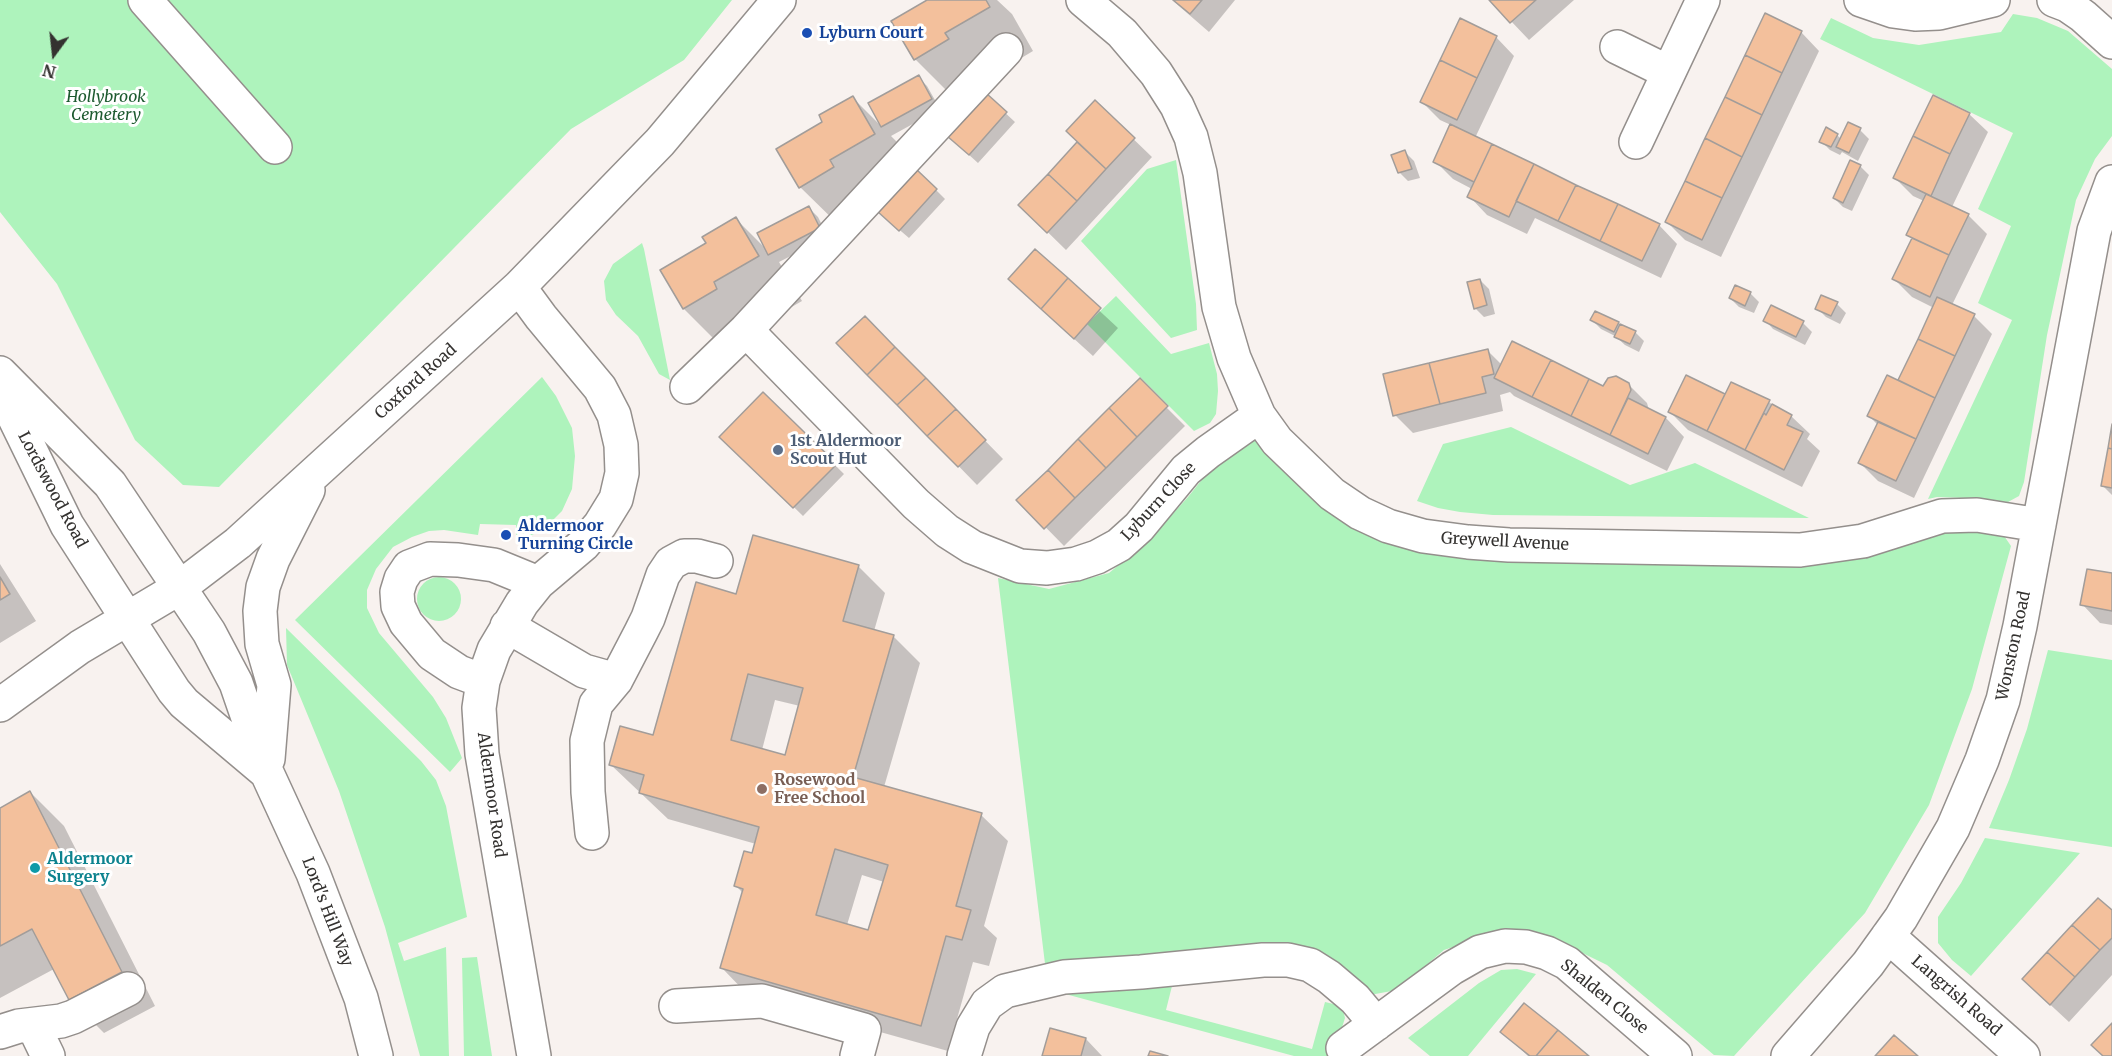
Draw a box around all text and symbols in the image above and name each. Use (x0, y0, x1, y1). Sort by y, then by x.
place label: Lyburn Court (819, 23, 924, 43)
north arrow (24, 24, 84, 84)
marker: Lyburn Court (800, 26, 814, 40)
text: N (41, 60, 58, 83)
park label: Hollybrook Cemetery (66, 87, 146, 125)
street label: Coxford Road (371, 340, 461, 424)
street label: Lordswood Road (13, 429, 91, 551)
place label: 1st Aldermoor Scout Hut (790, 431, 902, 469)
marker: 1st Aldermoor Scout Hut (771, 443, 785, 457)
street label: Lyburn Close (1118, 459, 1200, 545)
place label: Aldermoor Turning Circle (518, 516, 633, 554)
marker: Aldermoor Turning Circle (499, 528, 513, 542)
street label: Greywell Avenue (1441, 529, 1569, 555)
street label: Wonston Road (1993, 589, 2035, 703)
street label: Aldermoor Road (473, 731, 509, 859)
place label: Rosewood Free School (774, 770, 865, 808)
marker: Rosewood Free School (755, 782, 769, 796)
place label: Aldermoor Surgery (47, 849, 133, 887)
street label: Lord's Hill Way (297, 855, 357, 969)
marker: Aldermoor Surgery (28, 861, 42, 875)
street label: Langrish Road (1907, 952, 2005, 1040)
street label: Shalden Close (1556, 956, 1652, 1038)

